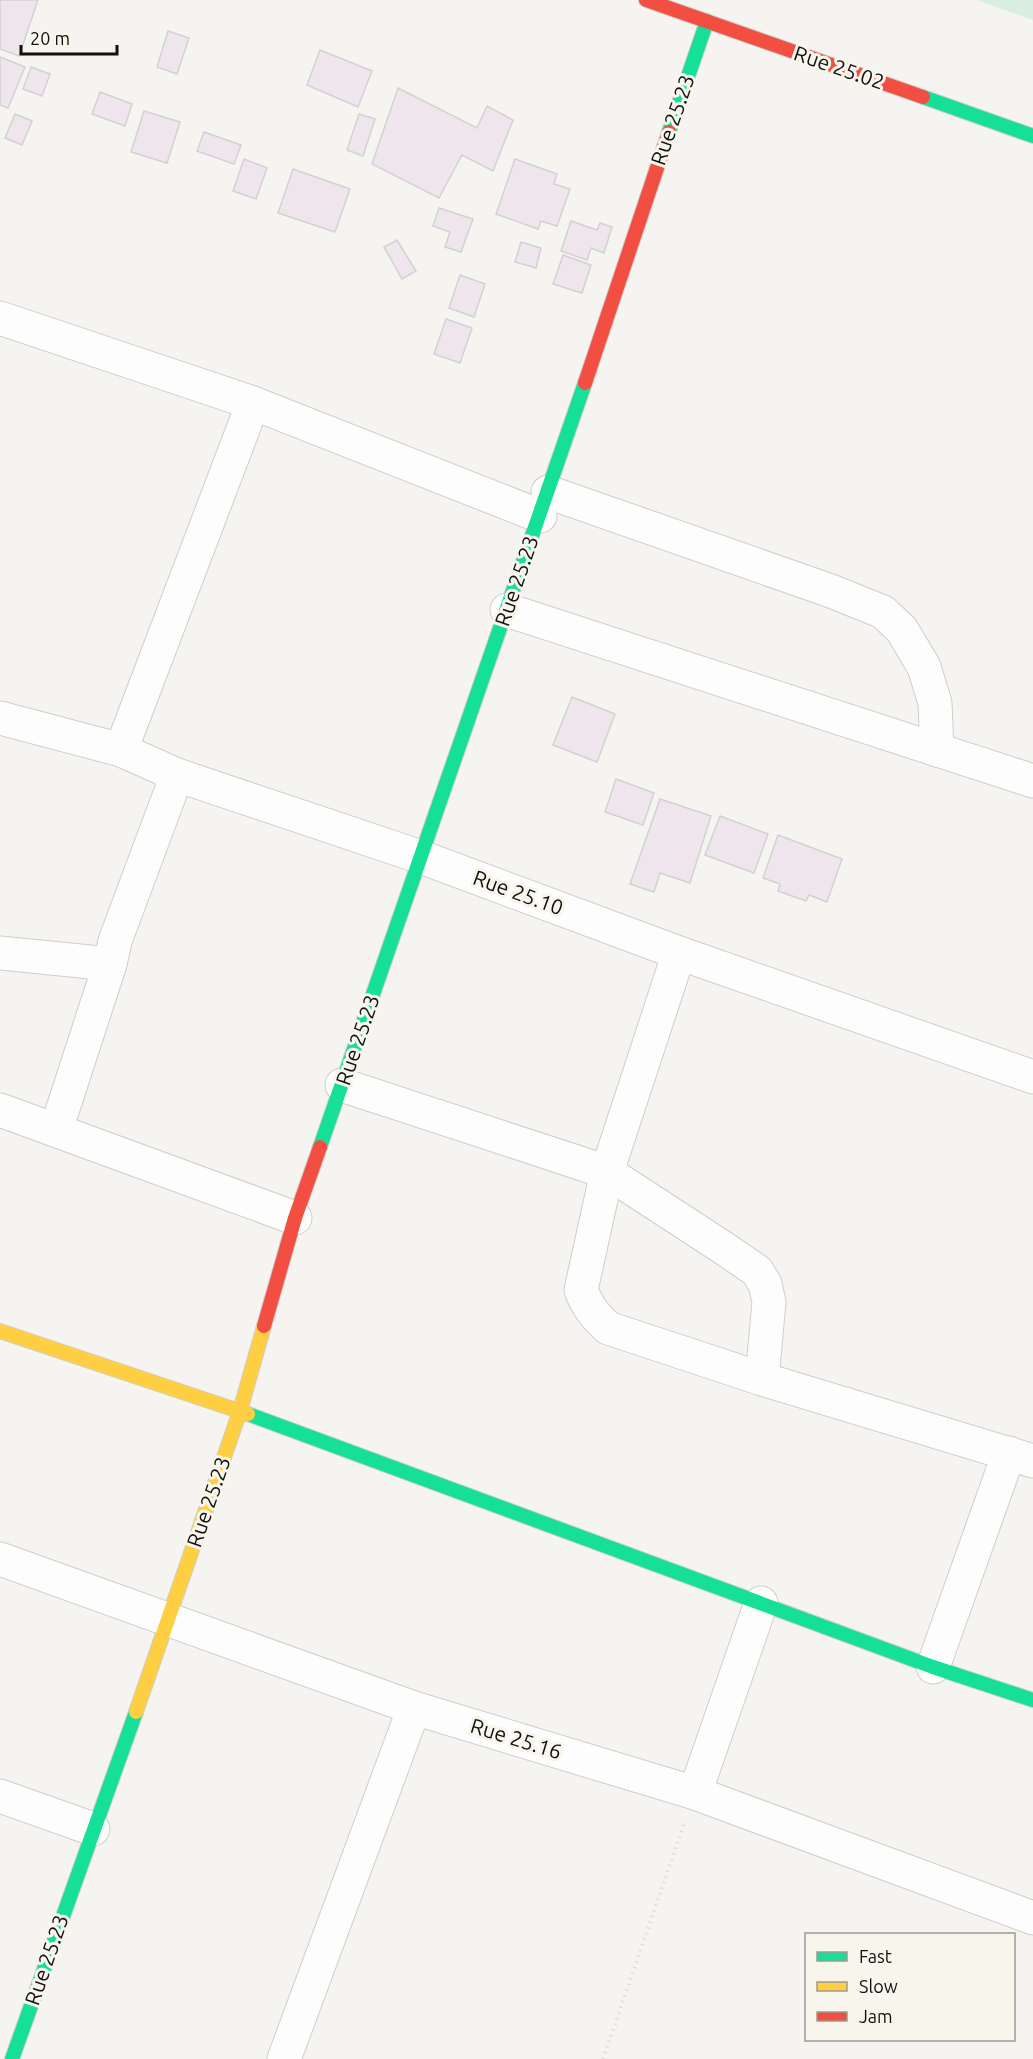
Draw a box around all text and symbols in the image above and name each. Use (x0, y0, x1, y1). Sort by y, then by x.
scale bar (21, 18, 117, 56)
text: 20 m (30, 28, 70, 48)
street label: Rue 25.02 (791, 40, 888, 94)
street label: Rue 25.23 (645, 71, 699, 168)
street label: Rue 25.23 (489, 532, 543, 629)
street label: Rue 25.10 (470, 865, 567, 919)
street label: Rue 25.23 (330, 991, 384, 1088)
street label: Rue 25.23 (181, 1453, 235, 1550)
street label: Rue 25.16 (468, 1713, 565, 1763)
street label: Rue 25.23 (19, 1911, 73, 2008)
legend (805, 1933, 1015, 2041)
text: Fast (859, 1946, 892, 1966)
text: Slow (859, 1976, 898, 1996)
text: Jam (859, 2006, 893, 2026)

